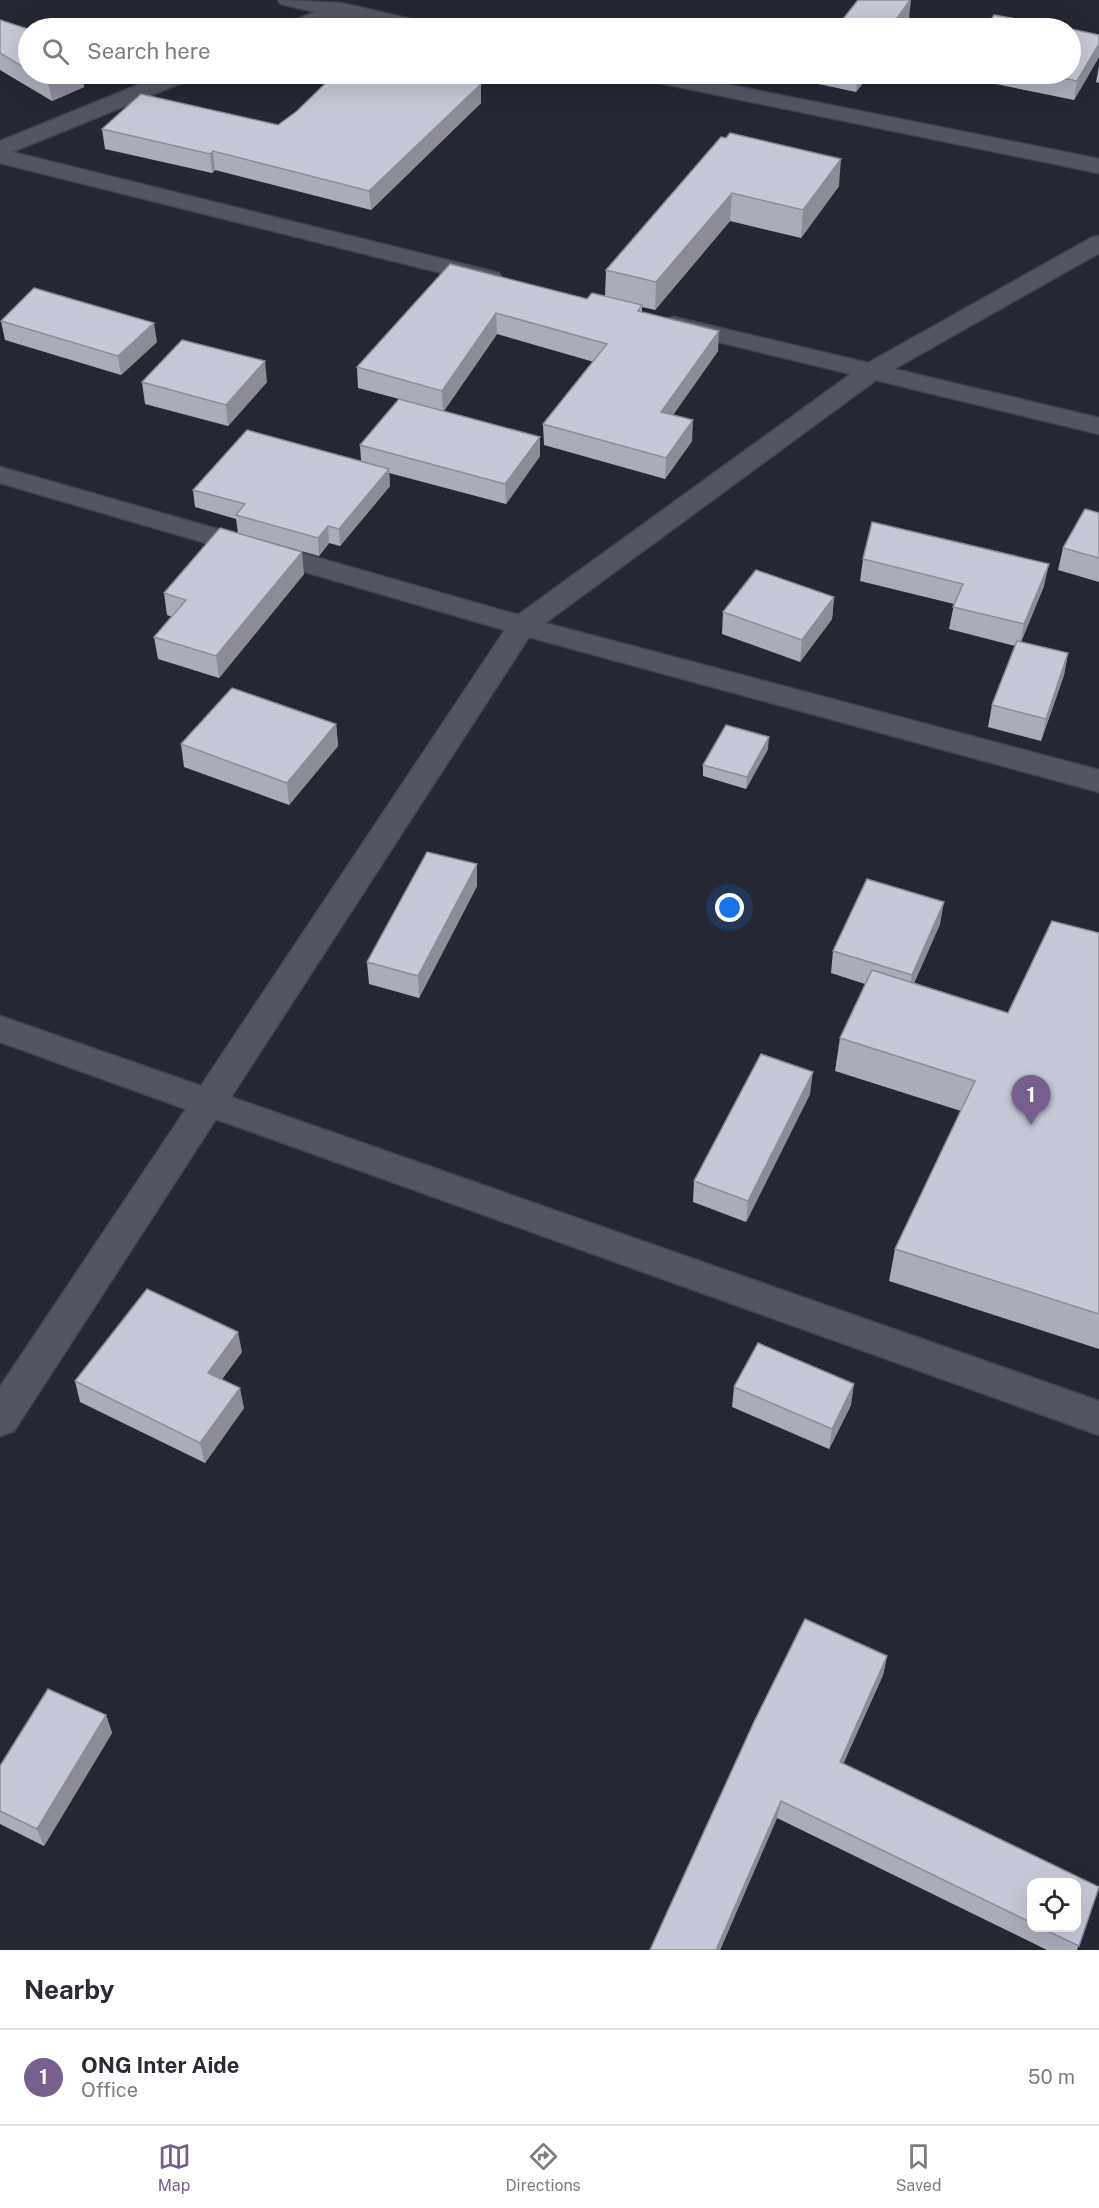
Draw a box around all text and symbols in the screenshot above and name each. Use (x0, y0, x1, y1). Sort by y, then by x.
search box (18, 18, 1081, 84)
icon: search (39, 35, 72, 68)
text: Search here (87, 38, 211, 64)
your location (715, 893, 744, 922)
pin: 1 (1012, 1076, 1050, 1125)
map controls (1027, 1878, 1081, 1932)
button: locate (1027, 1878, 1081, 1932)
text: Nearby (24, 1974, 114, 2005)
text: ONG Inter Aide (81, 2052, 239, 2078)
text: 1 (39, 2065, 48, 2089)
text: 50 m (1028, 2065, 1075, 2089)
text: Office (81, 2078, 138, 2102)
tab: Map (158, 2140, 191, 2195)
tab: Directions (506, 2140, 581, 2195)
tab: Saved (896, 2140, 941, 2195)

